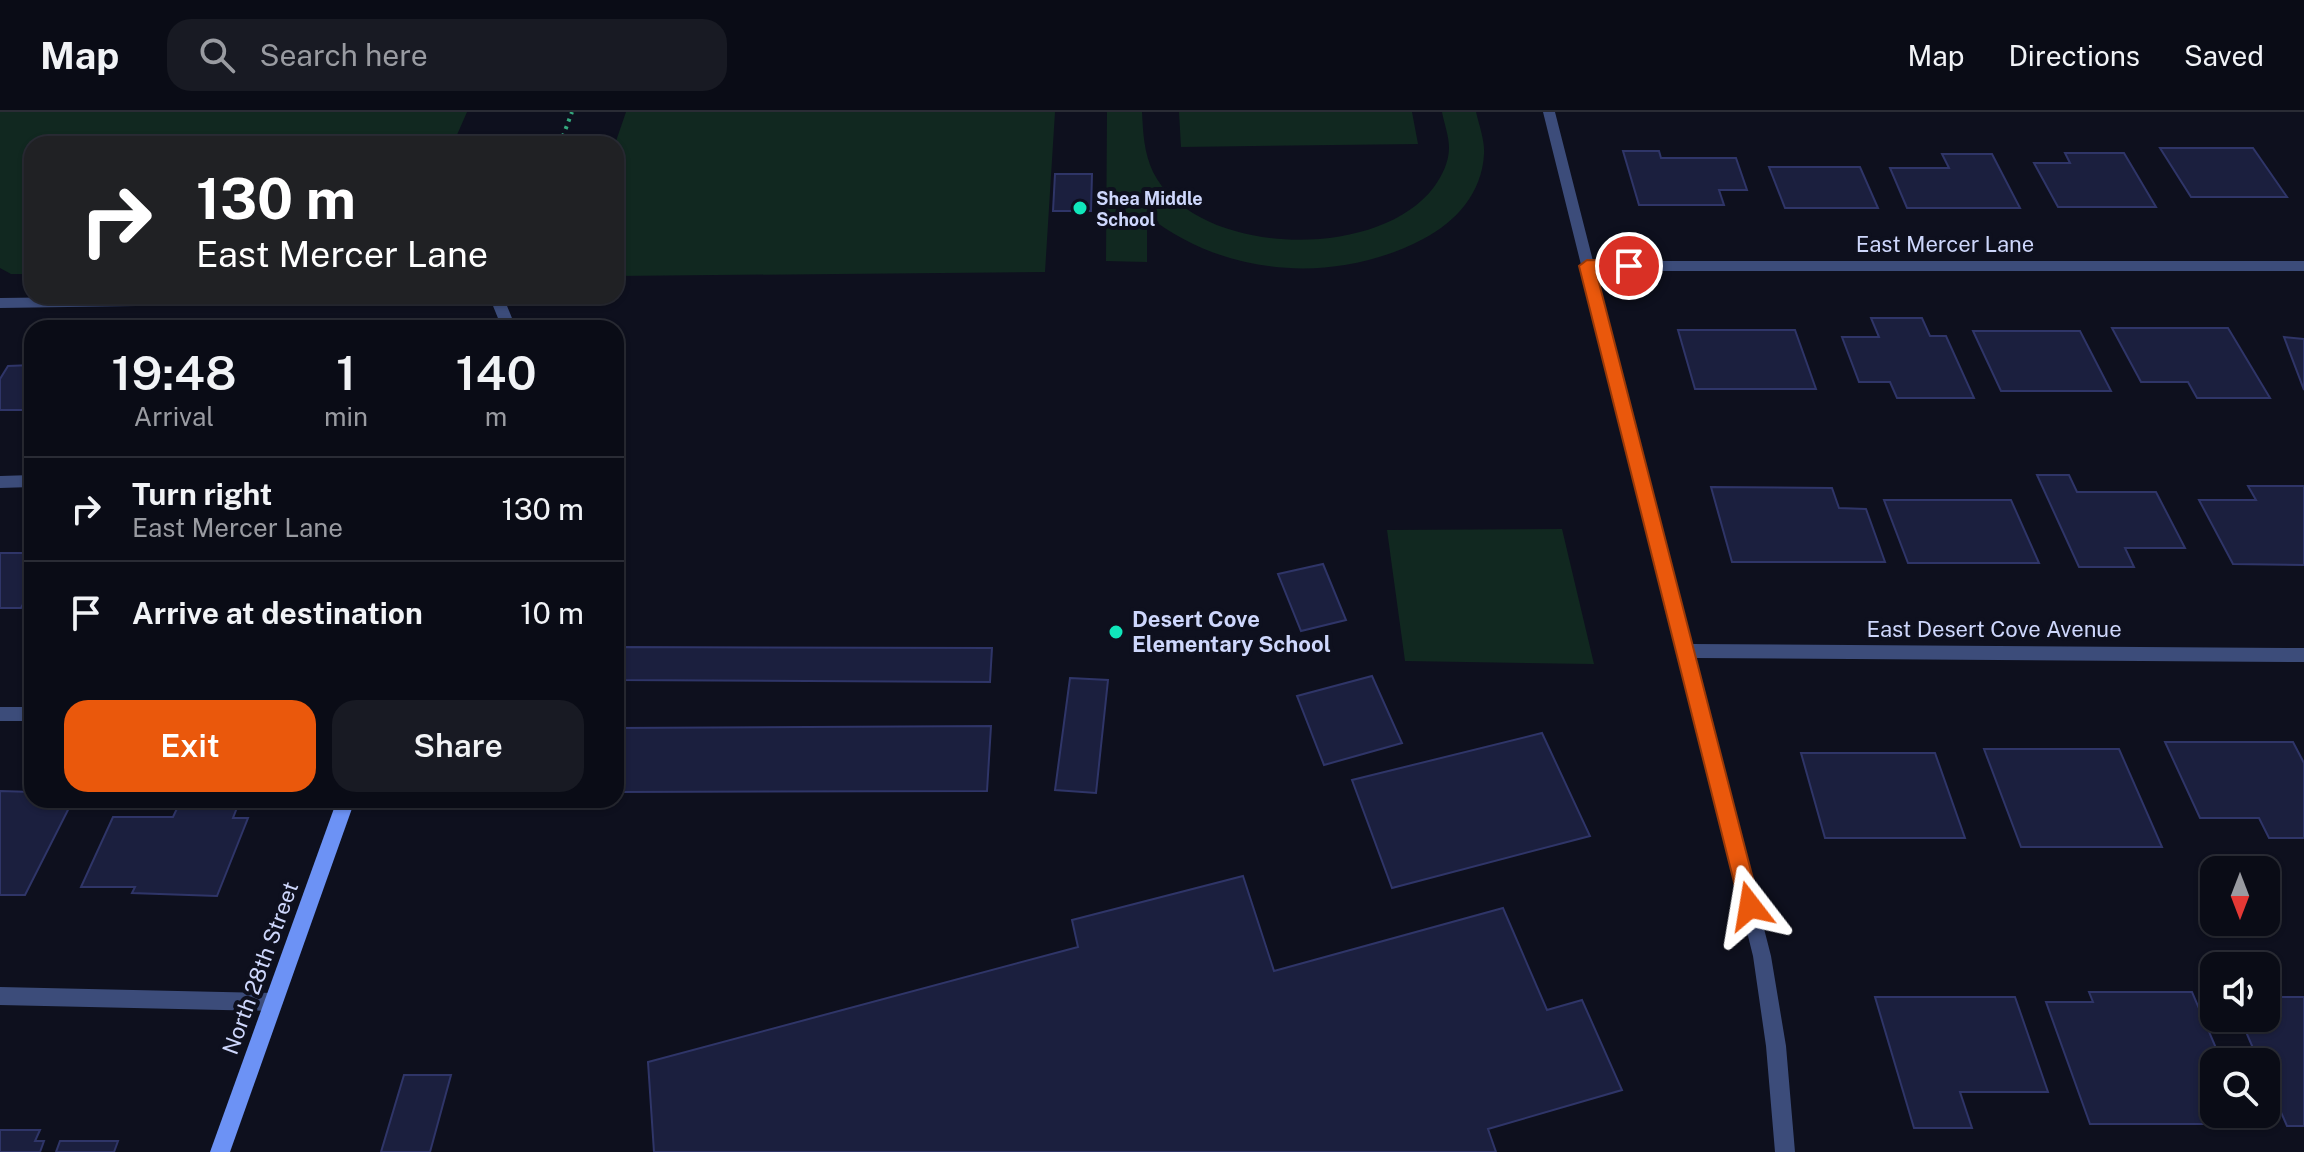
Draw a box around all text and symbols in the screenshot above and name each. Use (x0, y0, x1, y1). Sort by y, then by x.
search box (167, 19, 727, 91)
text: Map (40, 33, 119, 78)
icon: search (195, 33, 239, 77)
text: Search here (259, 37, 428, 73)
text: Map (1908, 39, 1964, 72)
text: Directions (2008, 39, 2140, 72)
text: Saved (2184, 39, 2264, 72)
text: 130 m (196, 166, 356, 232)
icon: right (64, 168, 168, 272)
place label: Shea Middle School (1096, 188, 1203, 230)
marker: Shea Middle School (1071, 199, 1089, 217)
street label: East Mercer Lane (1856, 231, 2034, 257)
pin (1595, 232, 1663, 300)
text: East Mercer Lane (196, 233, 488, 275)
icon: arrive (1607, 244, 1651, 288)
text: 19:48 (111, 344, 237, 401)
text: 1 (336, 344, 356, 401)
text: 140 (455, 344, 537, 401)
text: Arrival (134, 401, 214, 432)
text: min (324, 401, 368, 432)
text: m (485, 401, 507, 432)
text: Turn right (132, 476, 272, 512)
icon: right (64, 487, 108, 531)
text: 130 m (501, 491, 584, 527)
text: East Mercer Lane (132, 512, 343, 543)
icon: arrive (64, 591, 108, 635)
text: Arrive at destination (132, 595, 423, 631)
text: 10 m (520, 595, 584, 631)
place label: Desert Cove Elementary School (1132, 606, 1331, 657)
street label: East Desert Cove Avenue (1866, 616, 2122, 642)
marker: Desert Cove Elementary School (1107, 623, 1125, 641)
button: Exit (64, 700, 316, 792)
button: Share (332, 700, 584, 792)
north arrow (2200, 856, 2280, 936)
map controls (2200, 856, 2280, 1128)
position arrow (1708, 864, 1792, 948)
street label: North 28th Street (217, 878, 303, 1058)
button: sound (2200, 952, 2280, 1032)
button: search (2200, 1048, 2280, 1128)

